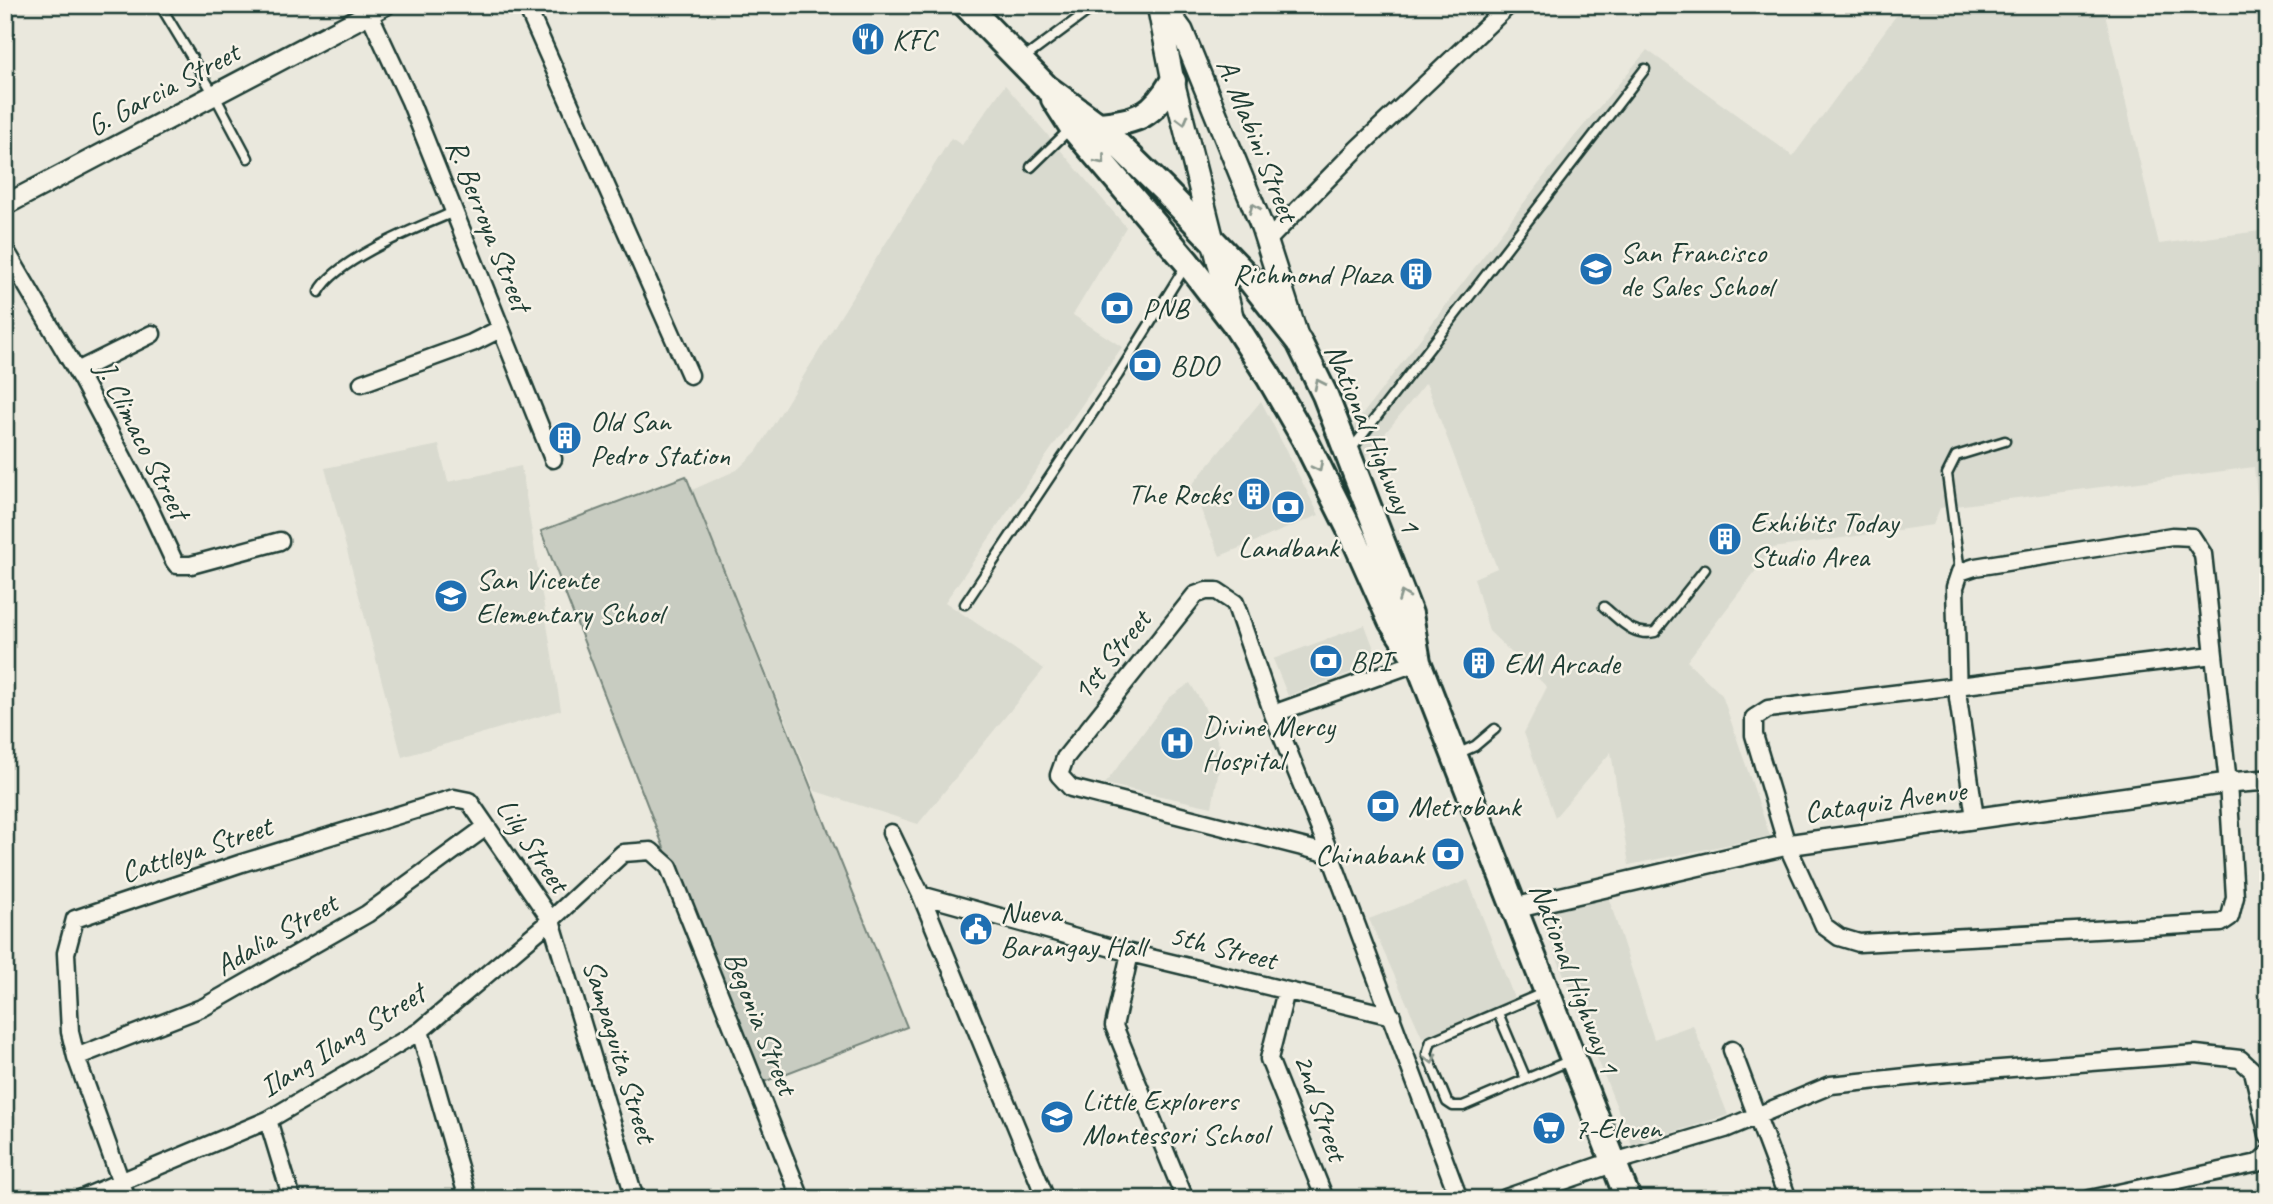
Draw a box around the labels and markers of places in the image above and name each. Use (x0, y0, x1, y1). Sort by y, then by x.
restaurant icon: KFC (849, 20, 887, 58)
place label: KFC (892, 20, 939, 58)
place label: San Francisco de Sales School (1620, 233, 1778, 305)
school or university icon: San Francisco de Sales School (1577, 250, 1615, 288)
place label: Richmond Plaza (1232, 255, 1394, 293)
building icon: Richmond Plaza (1397, 255, 1435, 293)
bank icon: PNB (1098, 289, 1136, 327)
place label: PNB (1142, 289, 1191, 327)
bank icon: BDO (1126, 346, 1164, 384)
place label: BDO (1170, 346, 1221, 384)
place label: Old San Pedro Station (590, 402, 731, 474)
building icon: Old San Pedro Station (546, 419, 584, 457)
place label: The Rocks (1127, 475, 1233, 513)
building icon: The Rocks (1235, 475, 1273, 513)
bank icon: Landbank (1269, 488, 1307, 526)
place label: Exhibits Today Studio Area (1750, 503, 1901, 575)
building icon: Exhibits Today Studio Area (1706, 520, 1744, 558)
place label: Landbank (1238, 528, 1340, 566)
place label: San Vicente Elementary School (476, 560, 668, 632)
school or university icon: San Vicente Elementary School (432, 577, 470, 615)
bank icon: BPI (1307, 642, 1345, 680)
place label: BPI (1350, 642, 1398, 680)
building icon: EM Arcade (1460, 644, 1498, 682)
place label: EM Arcade (1504, 644, 1622, 682)
place label: Divine Mercy Hospital (1202, 707, 1337, 779)
hospital icon: Divine Mercy Hospital (1158, 724, 1196, 762)
bank icon: Metrobank (1364, 787, 1402, 825)
place label: Metrobank (1408, 787, 1523, 825)
place label: Chinabank (1315, 835, 1426, 873)
bank icon: Chinabank (1429, 835, 1467, 873)
place label: Nueva Barangay Hall (1000, 893, 1151, 965)
public building icon: Nueva Barangay Hall (957, 910, 995, 948)
place label: Little Explorers Montessori School (1082, 1081, 1273, 1153)
school or university icon: Little Explorers Montessori School (1038, 1098, 1076, 1136)
supermarket icon: 7-Eleven (1530, 1109, 1568, 1147)
place label: 7-Eleven (1574, 1109, 1663, 1147)

